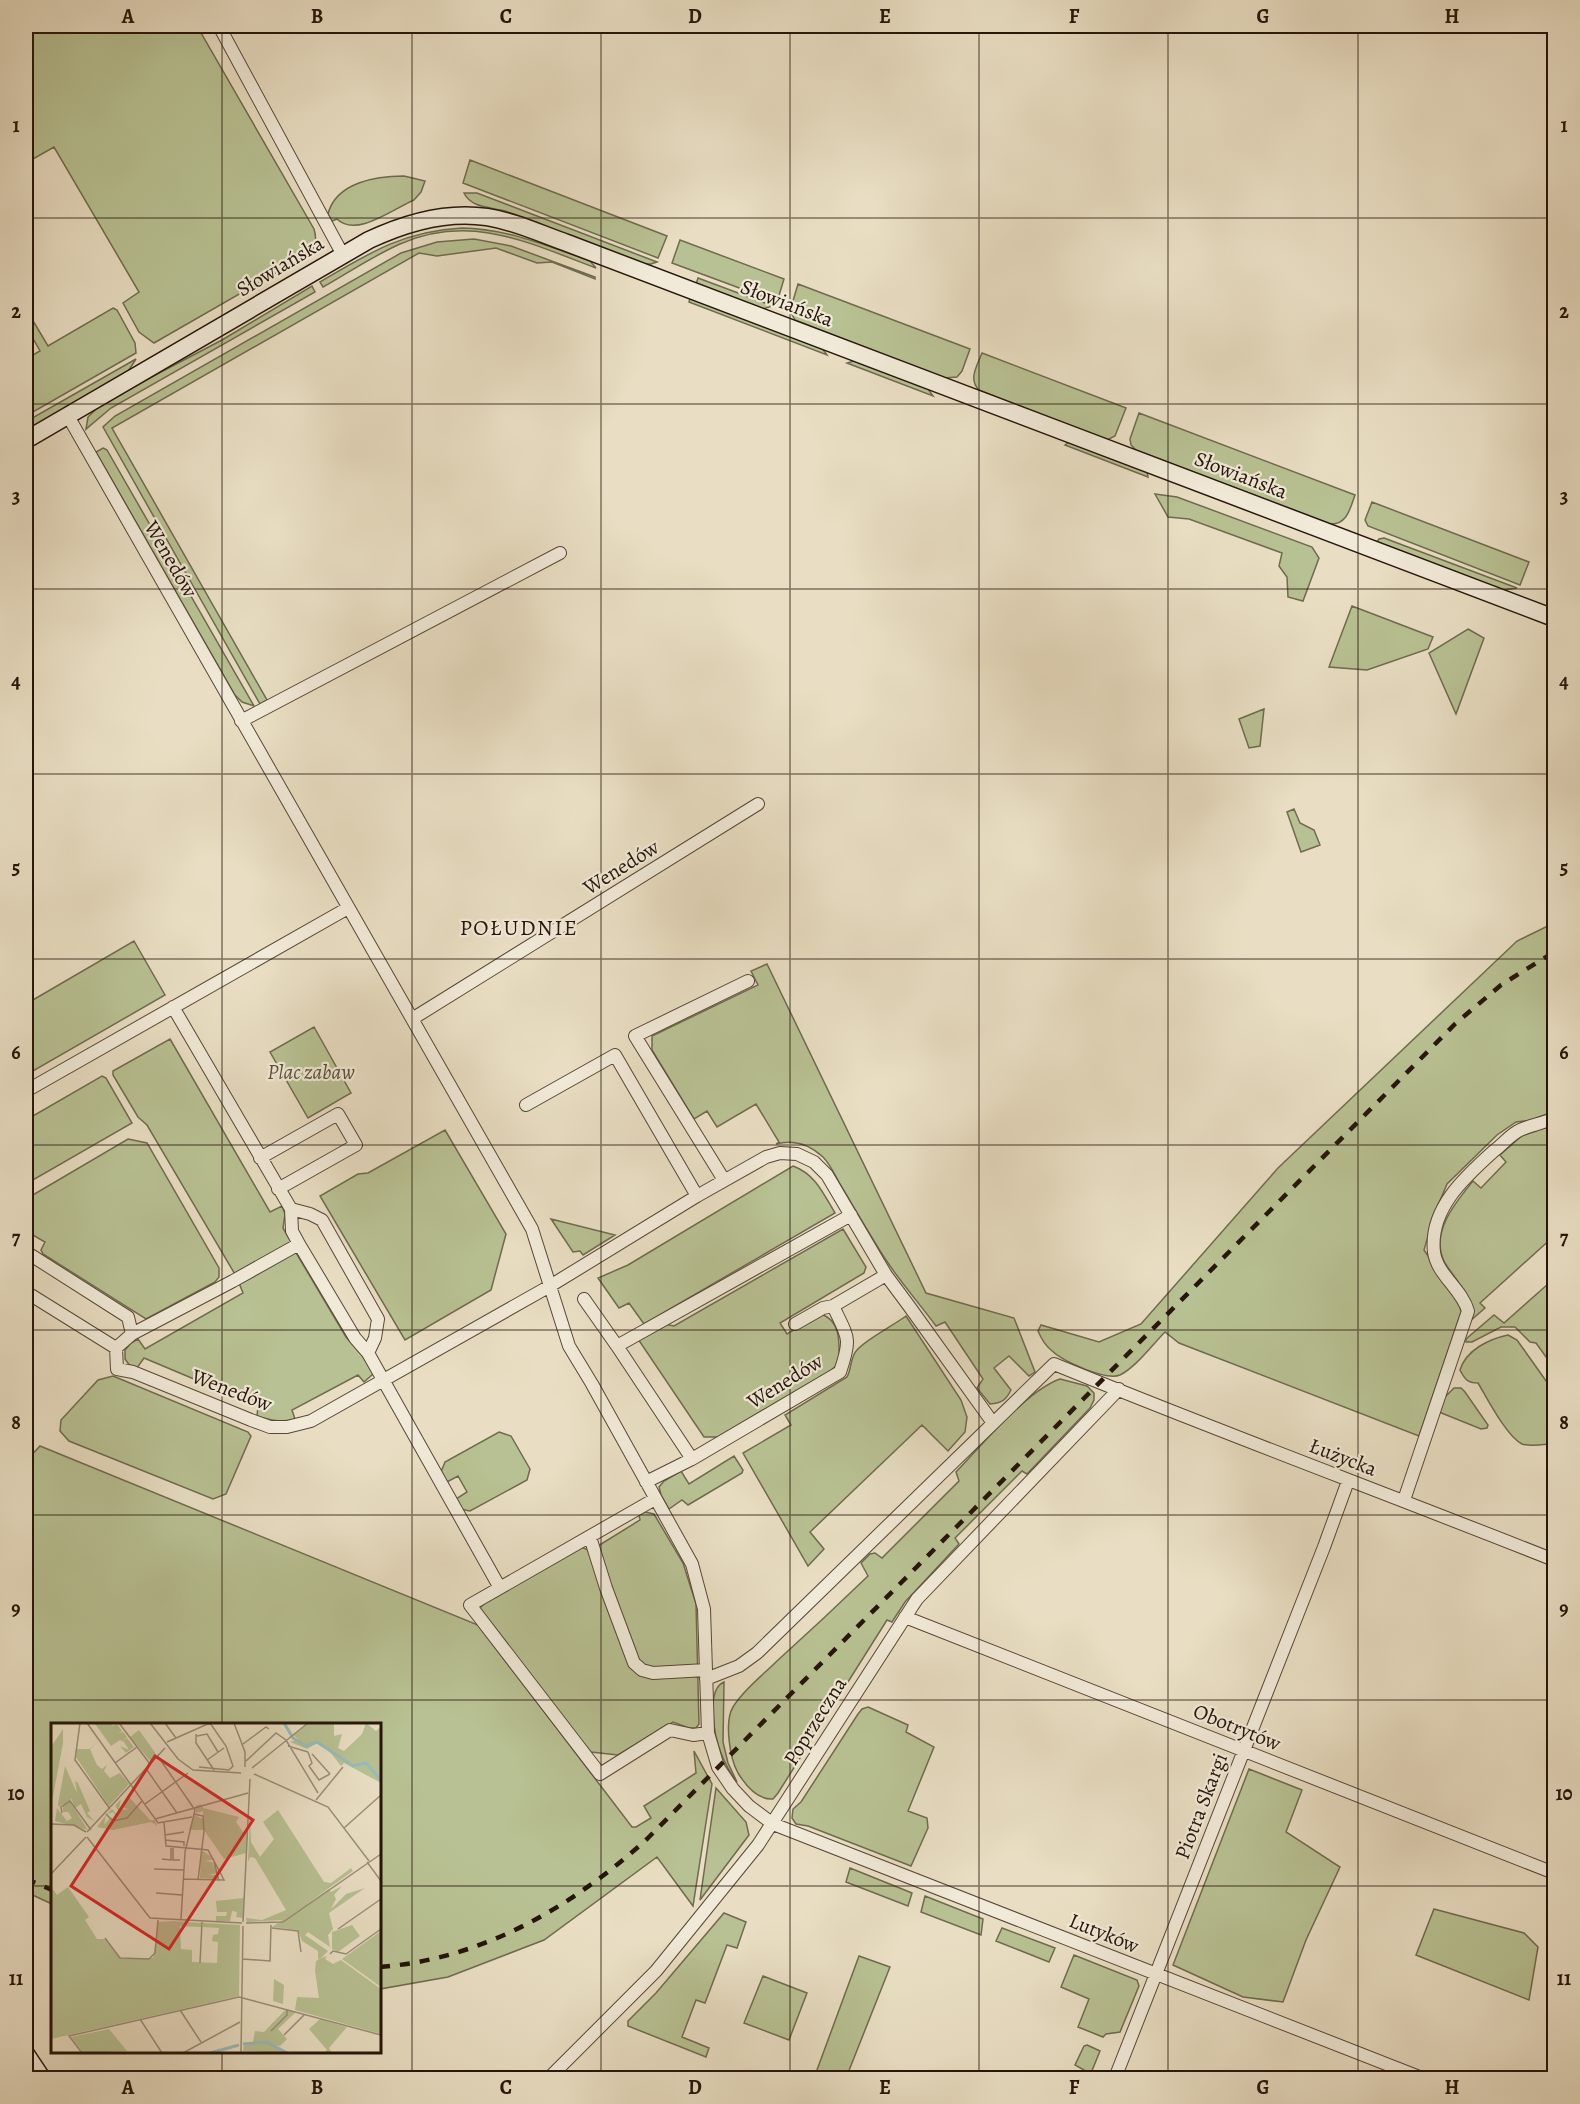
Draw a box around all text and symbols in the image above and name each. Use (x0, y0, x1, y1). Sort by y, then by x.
text: A (121, 3, 135, 30)
text: B (311, 3, 323, 30)
text: C (500, 3, 512, 30)
text: D (688, 3, 702, 30)
text: E (879, 3, 891, 30)
text: F (1069, 3, 1080, 30)
text: G (1256, 3, 1270, 30)
text: H (1445, 3, 1460, 30)
text: 1 (12, 112, 20, 139)
text: 1 (1560, 112, 1568, 139)
street label: Słowiańska (231, 229, 329, 303)
street label: Słowiańska (737, 272, 838, 334)
text: 2 (11, 298, 21, 325)
text: 2 (1559, 298, 1569, 325)
street label: Słowiańska (1191, 444, 1292, 506)
text: 3 (12, 483, 20, 510)
text: 3 (1560, 483, 1568, 510)
street label: Wenedów (137, 515, 204, 603)
text: 4 (11, 668, 21, 695)
text: 4 (1559, 668, 1569, 695)
street label: Wenedów (577, 833, 664, 902)
text: 5 (12, 854, 20, 881)
text: 5 (1560, 854, 1568, 881)
district label: POŁUDNIE (460, 913, 578, 943)
text: 6 (11, 1039, 21, 1066)
text: 6 (1559, 1039, 1569, 1066)
park label: Plac zabaw (267, 1058, 355, 1086)
text: 7 (12, 1224, 21, 1251)
text: 7 (1560, 1224, 1569, 1251)
street label: Wenedów (741, 1347, 828, 1416)
street label: Wenedów (187, 1361, 277, 1418)
text: 8 (11, 1409, 21, 1436)
text: 8 (1559, 1409, 1569, 1436)
street label: Łużycka (1305, 1431, 1381, 1483)
text: 9 (11, 1595, 21, 1622)
text: 9 (1559, 1595, 1569, 1622)
street label: Poprzeczna (777, 1671, 853, 1770)
street label: Obotrytów (1189, 1697, 1285, 1757)
inset map (51, 1723, 381, 2053)
street label: Piotra Skargi (1168, 1749, 1234, 1863)
text: 10 (7, 1780, 25, 1807)
text: 10 (1555, 1780, 1573, 1807)
street label: Lutyków (1065, 1906, 1143, 1960)
text: 11 (9, 1965, 23, 1992)
text: 11 (1557, 1965, 1571, 1992)
text: A (121, 2074, 135, 2101)
text: B (311, 2074, 323, 2101)
text: C (500, 2074, 512, 2101)
text: D (688, 2074, 702, 2101)
text: E (879, 2074, 891, 2101)
text: F (1069, 2074, 1080, 2101)
text: G (1256, 2074, 1270, 2101)
text: H (1445, 2074, 1460, 2101)

